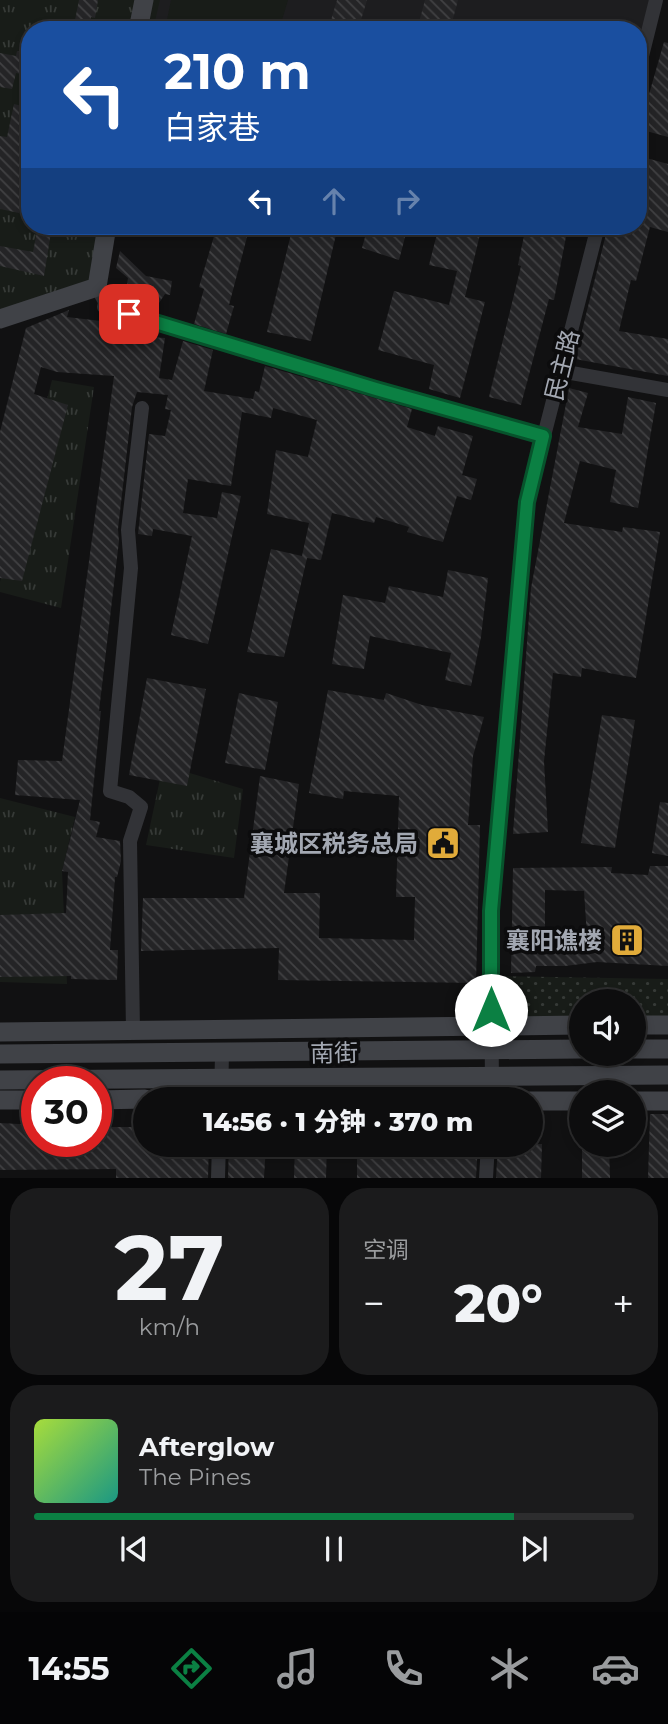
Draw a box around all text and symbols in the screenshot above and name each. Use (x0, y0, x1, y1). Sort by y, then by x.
text: 210 m (164, 42, 311, 101)
icon: left (49, 49, 140, 140)
text: 白家巷 (164, 108, 260, 147)
icon: left (242, 182, 280, 220)
icon: ahead (315, 182, 353, 220)
icon: right (388, 182, 426, 220)
pin (99, 284, 159, 344)
icon: arrive (110, 295, 148, 333)
street label: 民主路 (539, 327, 585, 403)
public building icon: 襄城区税务总局 (424, 824, 462, 862)
place label: 襄城区税务总局 (250, 829, 418, 858)
building icon: 襄阳谯楼 (608, 921, 646, 959)
place label: 襄阳谯楼 (506, 926, 602, 955)
position arrow (454, 973, 528, 1047)
map controls (569, 989, 646, 1157)
button: sound (569, 989, 646, 1066)
street label: 南街 (310, 1038, 358, 1068)
speed limit sign: 30 (21, 1066, 112, 1157)
button: layers (569, 1080, 646, 1157)
text: 14:56 · 1 分钟 · 370 m (203, 1106, 473, 1138)
text: 27 (114, 1212, 225, 1323)
text: 空调 (363, 1236, 409, 1264)
text: 20° (454, 1272, 543, 1335)
text: − (363, 1280, 385, 1327)
text: + (612, 1280, 634, 1327)
text: km/h (139, 1313, 200, 1341)
text: Afterglow (139, 1431, 274, 1463)
text: The Pines (139, 1463, 251, 1491)
icon: previous (115, 1530, 153, 1568)
icon: pause (315, 1530, 353, 1568)
icon: next (515, 1530, 553, 1568)
icon: directions (167, 1644, 216, 1693)
icon: music (273, 1644, 322, 1693)
icon: phone (379, 1644, 428, 1693)
icon: climate (485, 1644, 534, 1693)
icon: car (591, 1644, 640, 1693)
text: 14:55 (28, 1649, 110, 1688)

